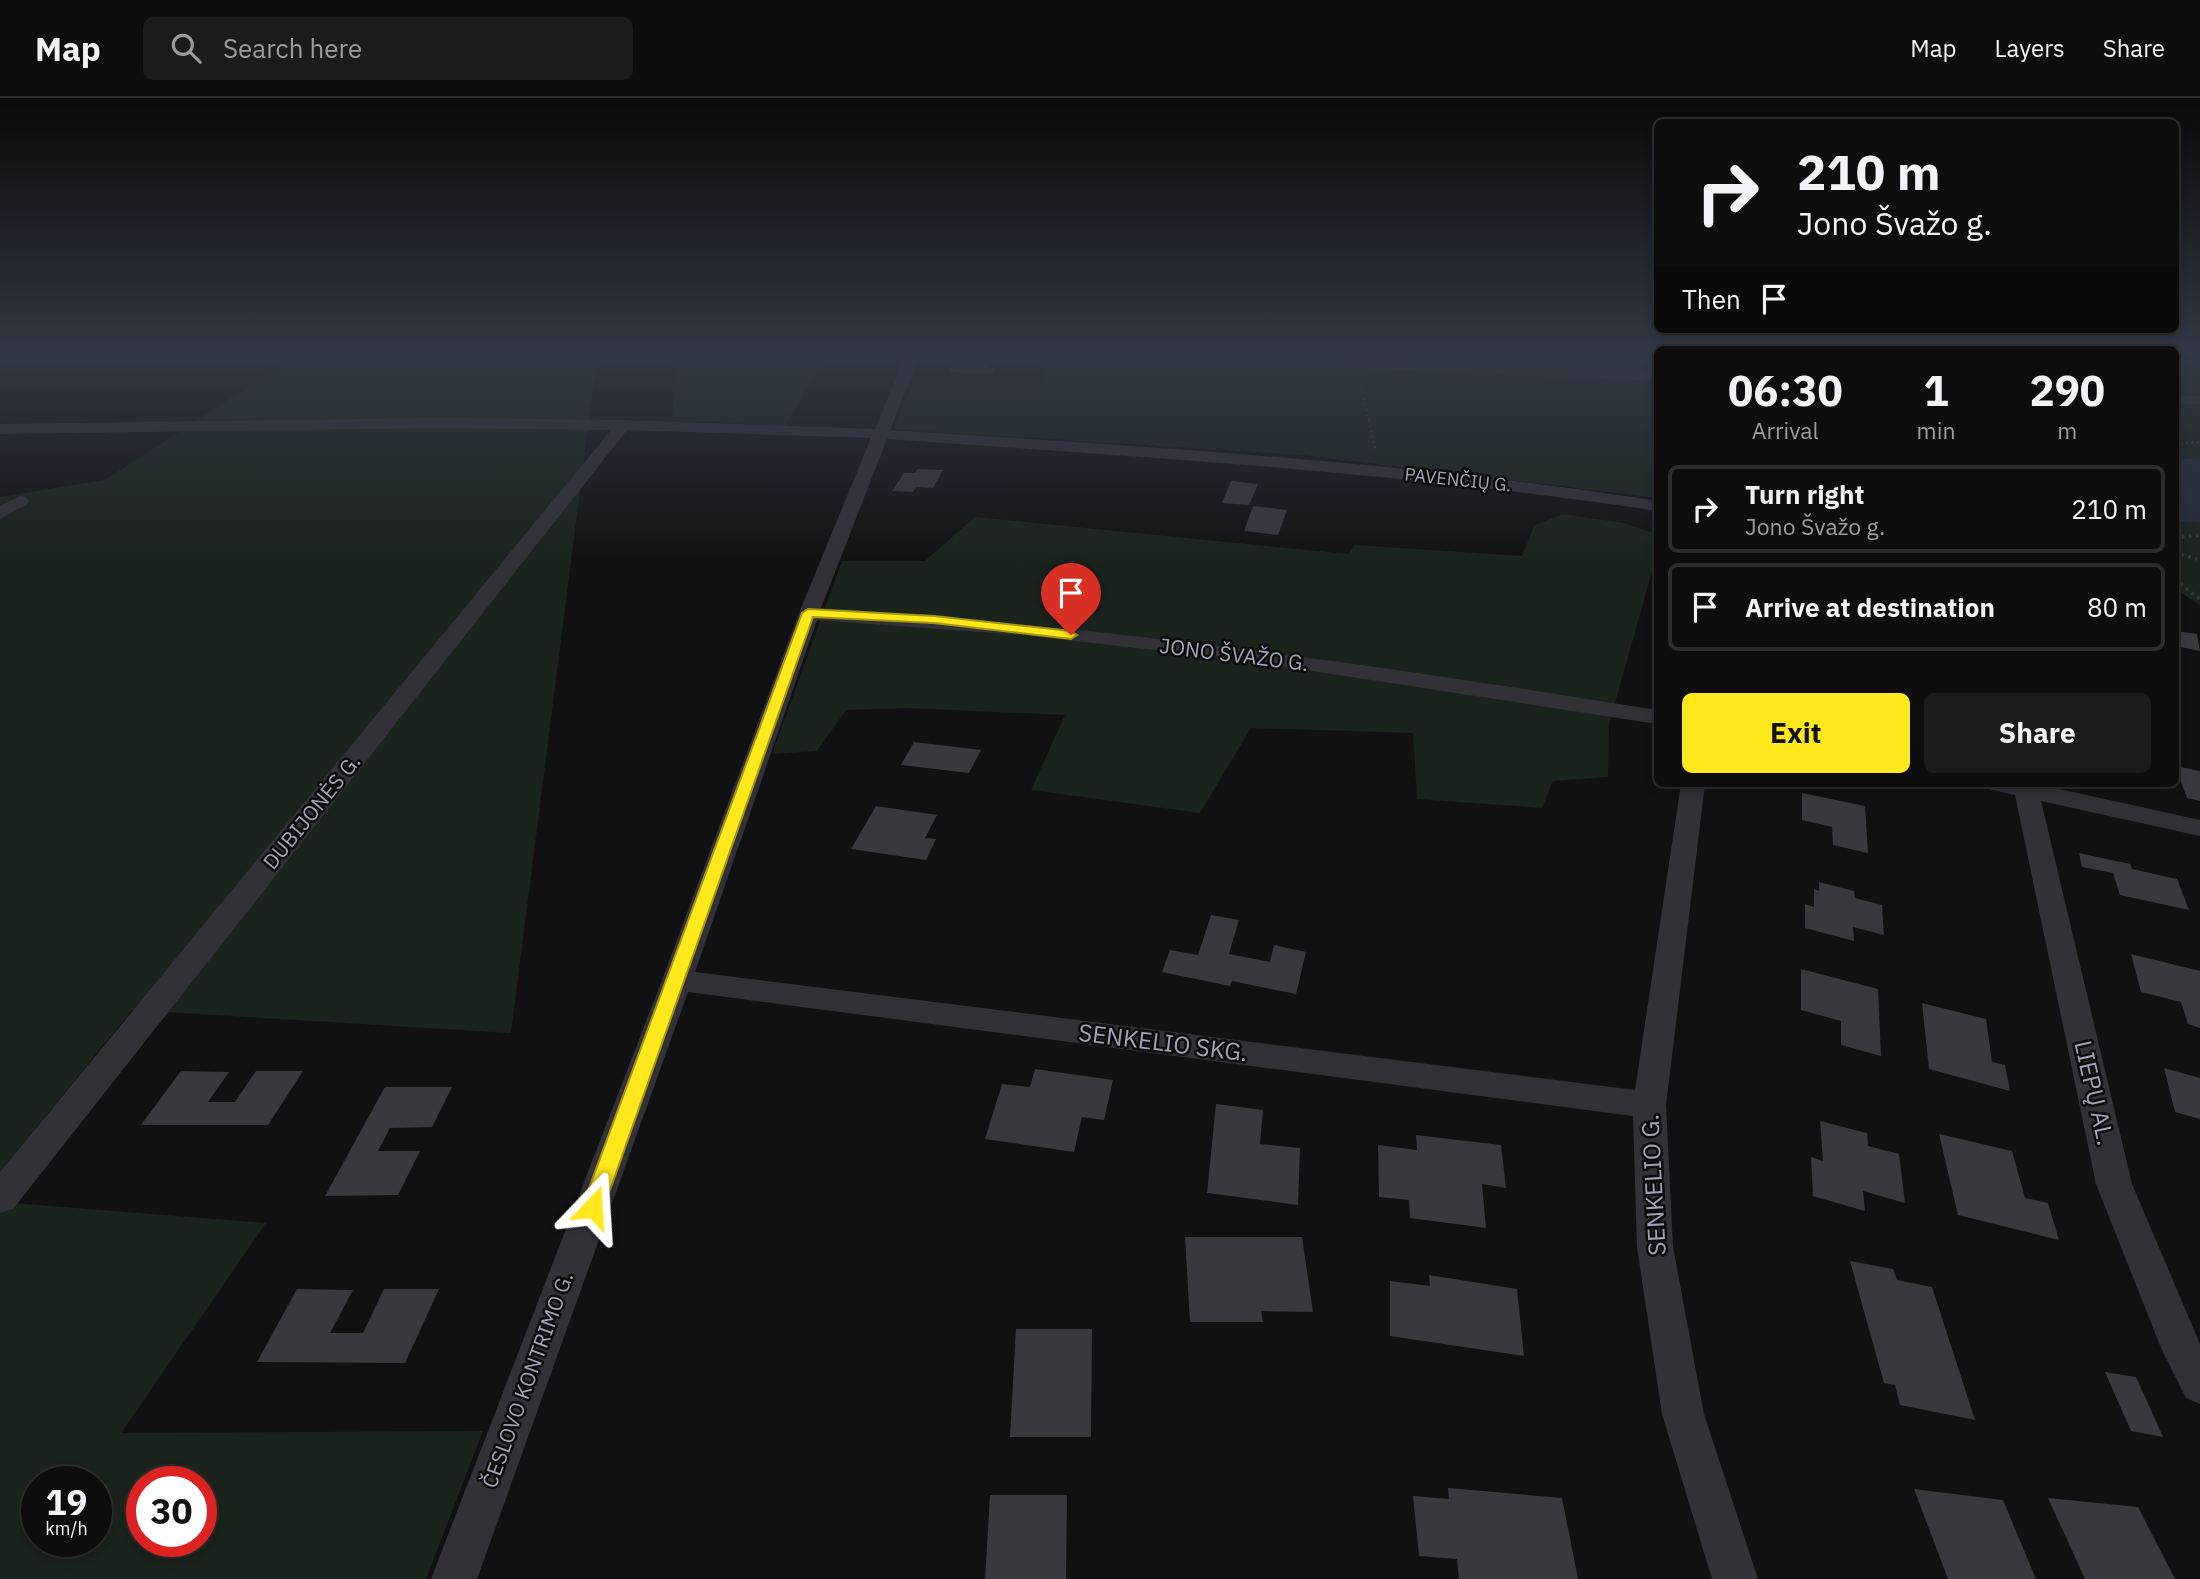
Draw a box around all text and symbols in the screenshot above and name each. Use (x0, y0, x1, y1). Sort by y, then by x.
search box (143, 17, 633, 80)
text: Map (35, 27, 101, 70)
icon: search (167, 29, 205, 67)
text: Search here (223, 31, 362, 65)
text: Map (1910, 32, 1957, 64)
text: Layers (1995, 32, 2065, 64)
text: Share (2103, 32, 2165, 64)
text: 210 m (1797, 140, 1941, 203)
icon: right (1682, 147, 1773, 238)
text: Jono Švažo g. (1797, 202, 1992, 244)
icon: arrive (1755, 280, 1793, 318)
text: Then (1682, 282, 1741, 316)
text: 06:30 (1728, 363, 1843, 418)
text: 1 (1923, 363, 1949, 418)
text: 290 (2029, 363, 2105, 418)
text: Arrival (1752, 415, 1819, 445)
text: min (1917, 415, 1955, 445)
text: m (2057, 415, 2077, 445)
street label: PAVENČIŲ G. (1403, 461, 1513, 497)
text: Turn right (1745, 477, 1864, 511)
icon: right (1686, 490, 1724, 528)
text: 210 m (2071, 492, 2147, 526)
text: Jono Švažo g. (1745, 511, 1885, 541)
pin (1041, 563, 1101, 635)
icon: arrive (1052, 574, 1090, 612)
icon: arrive (1686, 588, 1724, 626)
text: Arrive at destination (1745, 590, 1995, 624)
text: 80 m (2087, 590, 2147, 624)
street label: JONO ŠVAŽO G. (1158, 631, 1310, 677)
button: Exit (1682, 693, 1910, 773)
button: Share (1924, 693, 2151, 773)
street label: DUBIJONĖS G. (256, 748, 366, 875)
street label: SENKELIO SKG. (1077, 1016, 1250, 1068)
street label: LIEPŲ AL. (2067, 1037, 2123, 1148)
street label: SENKELIO G. (1633, 1114, 1673, 1257)
position arrow (556, 1170, 630, 1244)
street label: ČESLOVO KONTRIMO G. (475, 1268, 579, 1492)
speed limit sign: 30 (126, 1466, 217, 1557)
text: 19 (45, 1479, 88, 1525)
text: km/h (45, 1517, 88, 1540)

